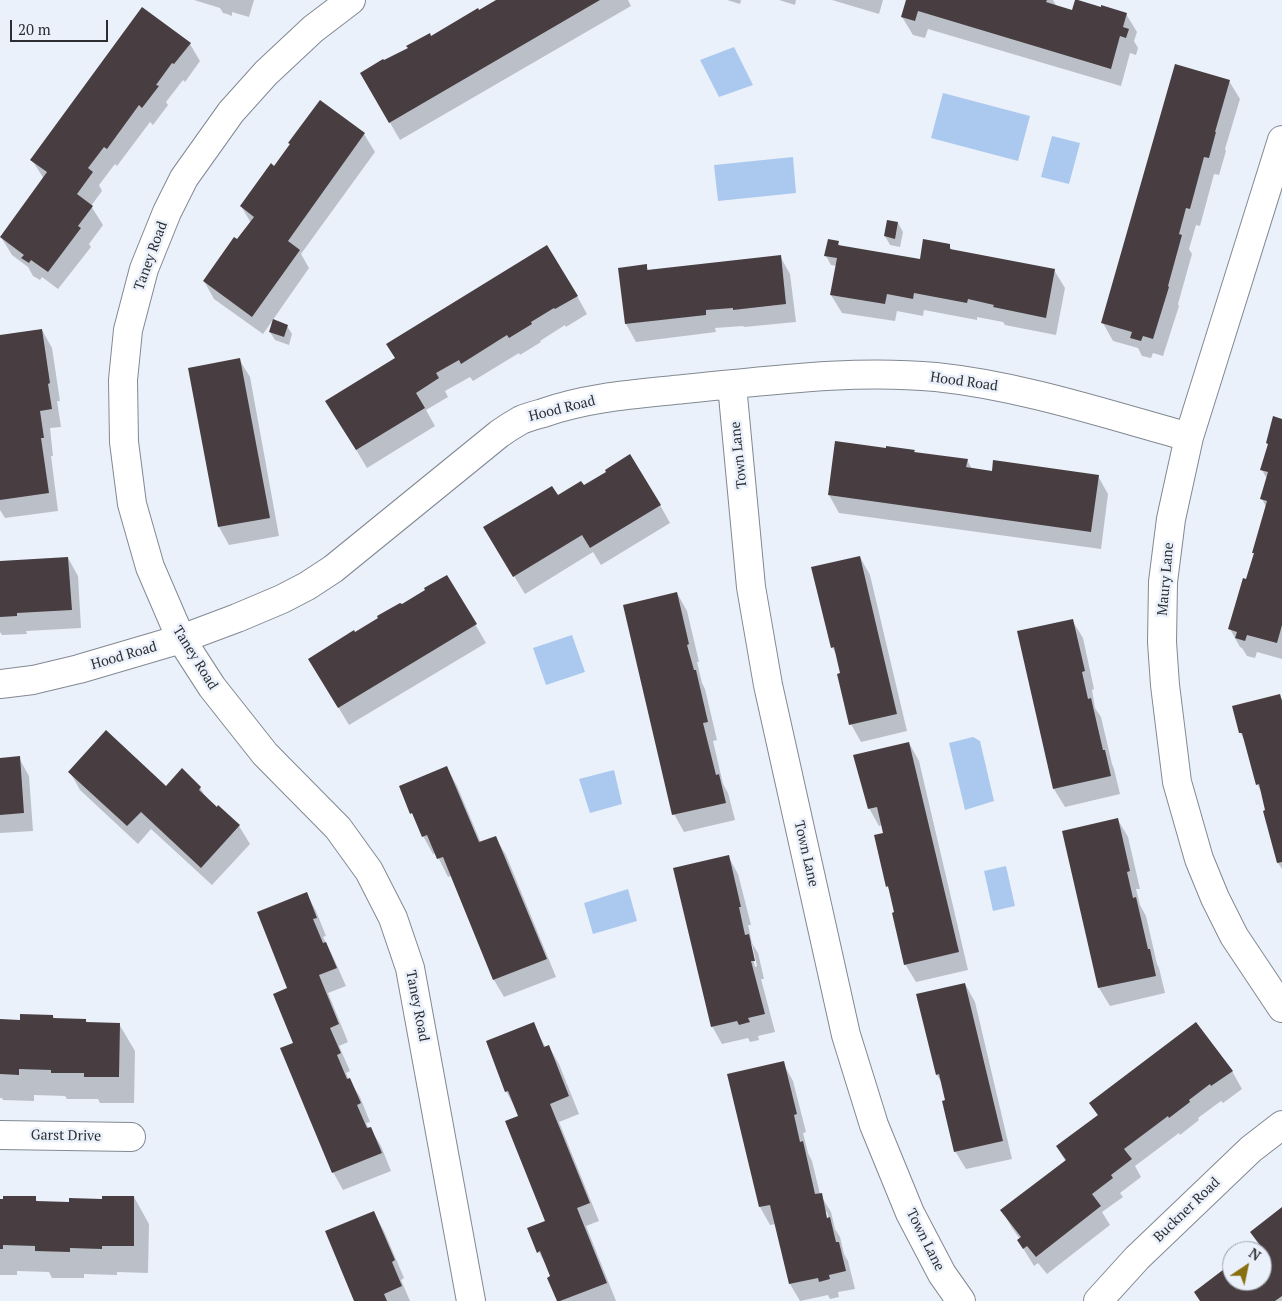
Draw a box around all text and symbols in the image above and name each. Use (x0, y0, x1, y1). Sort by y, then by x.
scale bar (12, 10, 110, 42)
text: 20 m (18, 19, 51, 39)
street label: Taney Road (131, 219, 171, 293)
street label: Hood Road (929, 369, 999, 395)
street label: Hood Road (527, 393, 597, 425)
street label: Town Lane (727, 421, 751, 489)
street label: Maury Lane (1154, 542, 1178, 616)
street label: Taney Road (169, 623, 221, 693)
street label: Hood Road (89, 639, 159, 673)
street label: Town Lane (790, 819, 822, 889)
street label: Taney Road (402, 969, 432, 1043)
street label: Garst Drive (31, 1127, 101, 1145)
street label: Buckner Road (1150, 1174, 1224, 1246)
street label: Town Lane (902, 1206, 948, 1274)
north arrow (1222, 1241, 1272, 1291)
text: N (1245, 1243, 1265, 1265)

